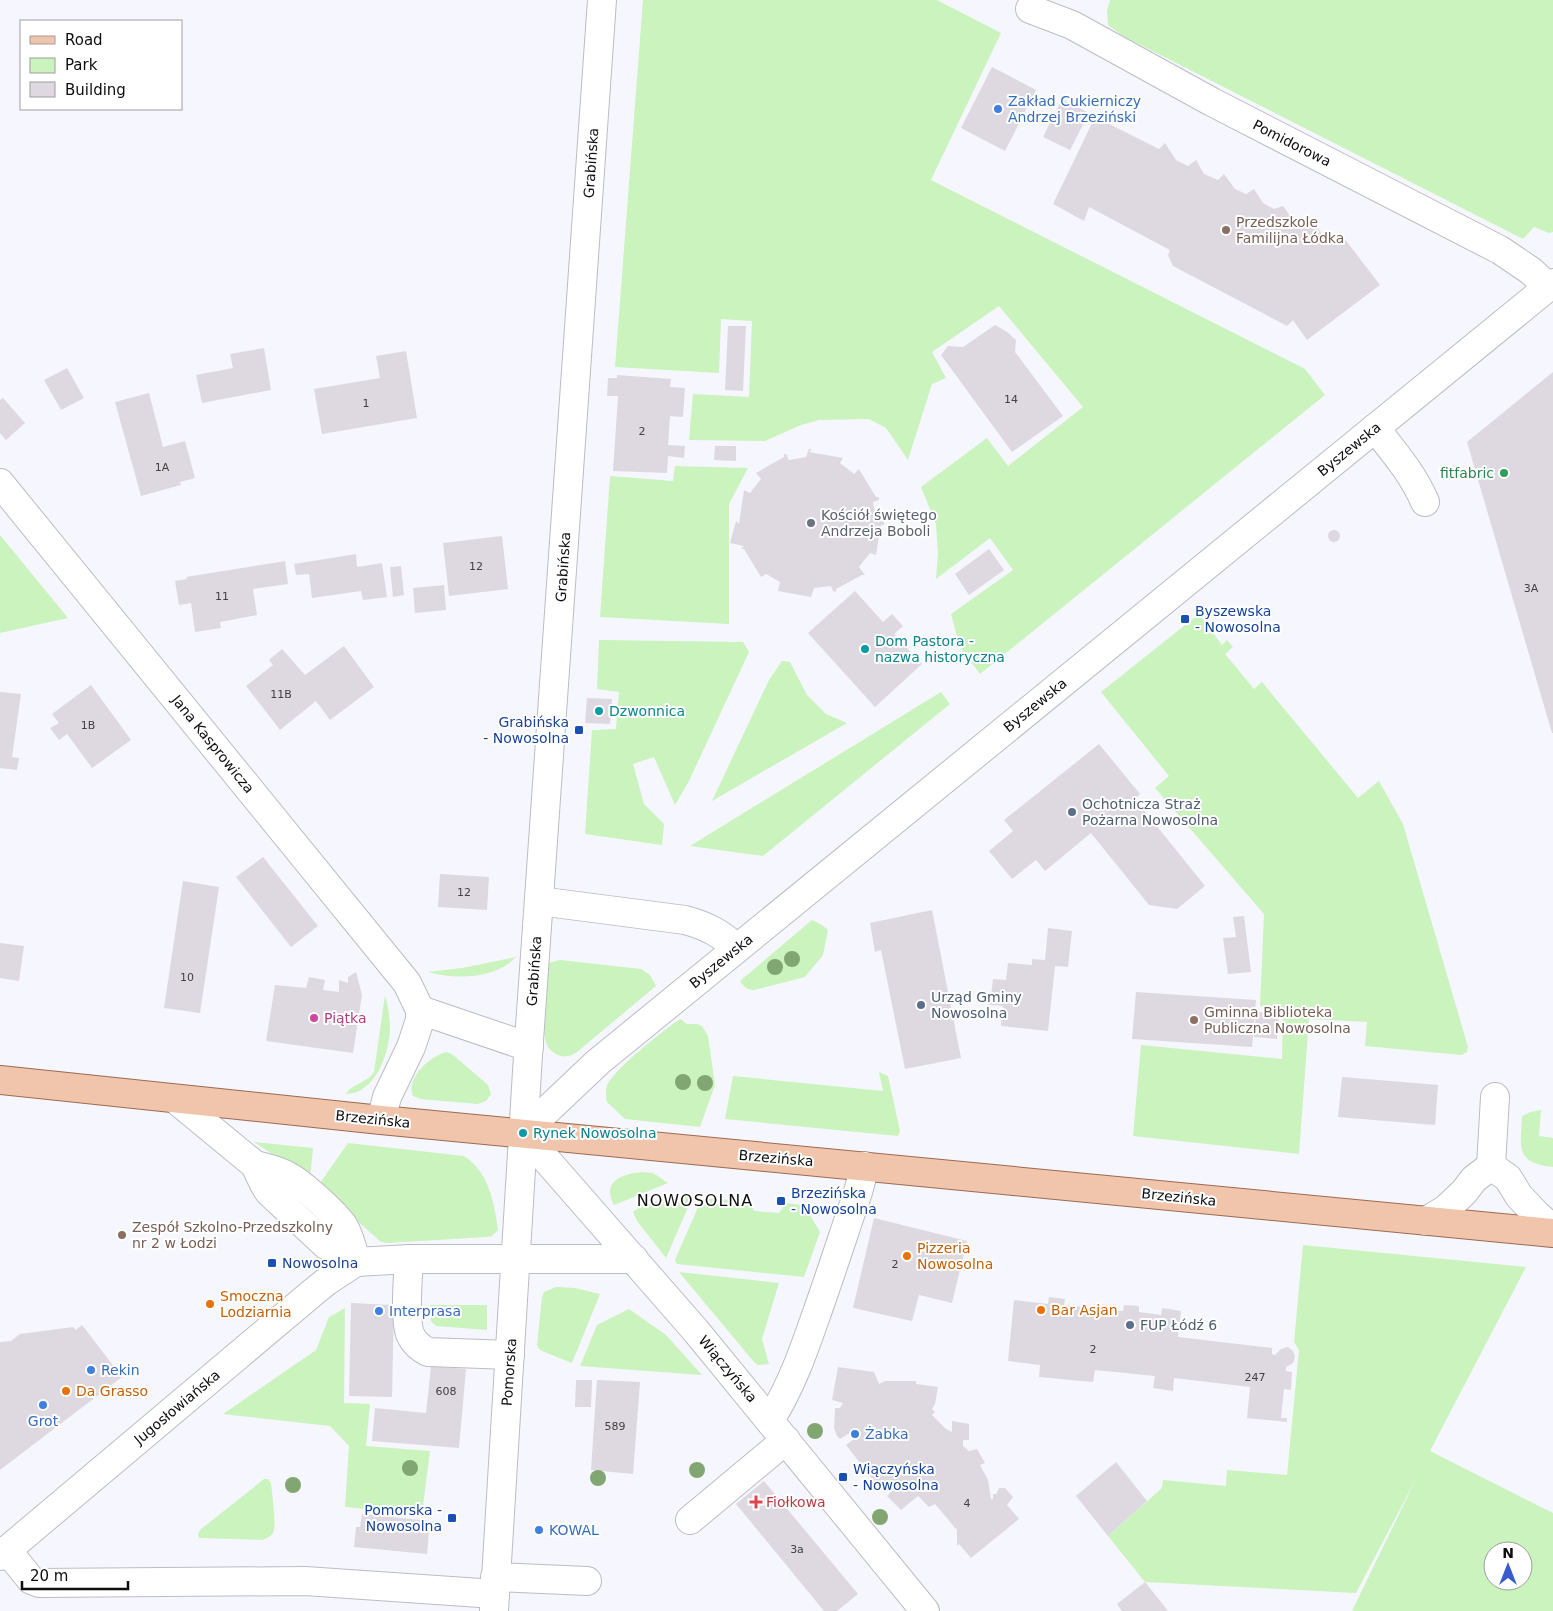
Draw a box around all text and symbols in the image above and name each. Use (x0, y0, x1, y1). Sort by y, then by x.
legend (20, 20, 182, 110)
text: Road (65, 31, 103, 49)
text: Park (65, 56, 98, 74)
text: Building (65, 81, 126, 99)
place label: Zakład Cukierniczy Andrzej Brzeziński (1008, 93, 1141, 125)
marker: Zakład Cukierniczy Andrzej Brzeziński (992, 103, 1004, 115)
street label: Pomidorowa (1250, 116, 1334, 170)
street label: Grabińska (581, 127, 601, 199)
place label: Przedszkole Familijna Łódka (1236, 214, 1344, 246)
marker: Przedszkole Familijna Łódka (1220, 224, 1232, 236)
house number: 14 (1004, 393, 1018, 406)
house number: 1 (363, 397, 370, 410)
street label: Byszewska (1314, 419, 1384, 479)
house number: 2 (639, 425, 646, 438)
house number: 1A (155, 461, 170, 474)
place label: fitfabric (1440, 465, 1494, 481)
marker: fitfabric (1498, 467, 1510, 479)
place label: Kościół świętego Andrzeja Boboli (821, 507, 937, 539)
marker: Kościół świętego Andrzeja Boboli (805, 517, 817, 529)
street label: Grabińska (553, 531, 573, 603)
house number: 12 (469, 560, 483, 573)
house number: 3A (1524, 582, 1539, 595)
house number: 11 (215, 590, 229, 603)
place label: Byszewska - Nowosolna (1195, 603, 1281, 635)
marker: Byszewska - Nowosolna (1179, 613, 1191, 625)
place label: Dom Pastora - nazwa historyczna (875, 633, 1005, 665)
marker: Dom Pastora - nazwa historyczna (859, 643, 871, 655)
street label: Byszewska (1000, 675, 1070, 735)
house number: 11B (270, 688, 292, 701)
street label: Jana Kasprowicza (168, 691, 257, 796)
place label: Dzwonnica (609, 703, 685, 719)
marker: Dzwonnica (593, 705, 605, 717)
place label: Grabińska - Nowosolna (483, 714, 569, 746)
house number: 1B (81, 719, 95, 732)
marker: Grabińska - Nowosolna (573, 724, 585, 736)
place label: Ochotnicza Straż Pożarna Nowosolna (1082, 796, 1218, 828)
marker: Ochotnicza Straż Pożarna Nowosolna (1066, 806, 1078, 818)
house number: 12 (457, 886, 471, 899)
street label: Byszewska (686, 931, 756, 991)
street label: Grabińska (524, 935, 544, 1007)
house number: 10 (180, 971, 194, 984)
place label: Urząd Gminy Nowosolna (931, 989, 1022, 1021)
marker: Urząd Gminy Nowosolna (915, 999, 927, 1011)
place label: Gminna Biblioteka Publiczna Nowosolna (1204, 1004, 1351, 1036)
place label: Piątka (324, 1010, 367, 1026)
marker: Piątka (308, 1012, 320, 1024)
marker: Gminna Biblioteka Publiczna Nowosolna (1188, 1014, 1200, 1026)
street label: Brzezińska (335, 1107, 411, 1131)
place label: Rynek Nowosolna (533, 1125, 657, 1141)
marker: Rynek Nowosolna (517, 1127, 529, 1139)
street label: Brzezińska (738, 1147, 814, 1169)
place label: Brzezińska - Nowosolna (791, 1185, 877, 1217)
street label: Brzezińska (1141, 1185, 1217, 1209)
district label: NOWOSOLNA (637, 1191, 753, 1210)
marker: Brzezińska - Nowosolna (775, 1195, 787, 1207)
place label: Zespół Szkolno-Przedszkolny nr 2 w Łodzi (132, 1219, 333, 1251)
marker: Zespół Szkolno-Przedszkolny nr 2 w Łodzi (116, 1229, 128, 1241)
place label: Pizzeria Nowosolna (917, 1240, 993, 1272)
marker: Pizzeria Nowosolna (901, 1250, 913, 1262)
place label: Nowosolna (282, 1255, 358, 1271)
marker: Nowosolna (266, 1257, 278, 1269)
house number: 2 (892, 1258, 899, 1271)
place label: Smoczna Lodziarnia (220, 1288, 292, 1320)
marker: Smoczna Lodziarnia (204, 1298, 216, 1310)
place label: Bar Asjan (1051, 1302, 1118, 1318)
place label: Interprasa (389, 1303, 461, 1319)
marker: Bar Asjan (1035, 1304, 1047, 1316)
marker: Interprasa (373, 1305, 385, 1317)
place label: FUP Łódź 6 (1140, 1317, 1217, 1333)
marker: FUP Łódź 6 (1124, 1319, 1136, 1331)
street label: Wiączyńska (696, 1332, 760, 1406)
street label: Pomorska (499, 1337, 519, 1407)
house number: 2 (1090, 1343, 1097, 1356)
place label: Rekin (101, 1362, 140, 1378)
marker: Rekin (85, 1364, 97, 1376)
street label: Jugosłowiańska (130, 1367, 223, 1448)
house number: 247 (1245, 1371, 1266, 1384)
place label: Da Grasso (76, 1383, 148, 1399)
marker: Da Grasso (60, 1385, 72, 1397)
house number: 608 (436, 1385, 457, 1398)
marker: Grot (37, 1399, 49, 1411)
place label: Grot (28, 1413, 59, 1429)
house number: 589 (605, 1420, 626, 1433)
place label: Żabka (865, 1425, 909, 1442)
marker: Żabka (849, 1428, 861, 1440)
place label: Wiączyńska - Nowosolna (853, 1461, 939, 1493)
marker: Wiączyńska - Nowosolna (837, 1471, 849, 1483)
place label: Fiołkowa (766, 1494, 826, 1510)
marker: Fiołkowa (750, 1496, 762, 1508)
house number: 4 (964, 1497, 971, 1510)
place label: Pomorska - Nowosolna (364, 1502, 442, 1534)
marker: Pomorska - Nowosolna (446, 1512, 458, 1524)
place label: KOWAL (549, 1522, 599, 1538)
marker: KOWAL (533, 1524, 545, 1536)
north arrow (1483, 1541, 1533, 1591)
house number: 3a (790, 1543, 804, 1556)
text: N (1502, 1545, 1514, 1561)
scale bar (22, 1558, 129, 1590)
text: 20 m (30, 1567, 68, 1585)

